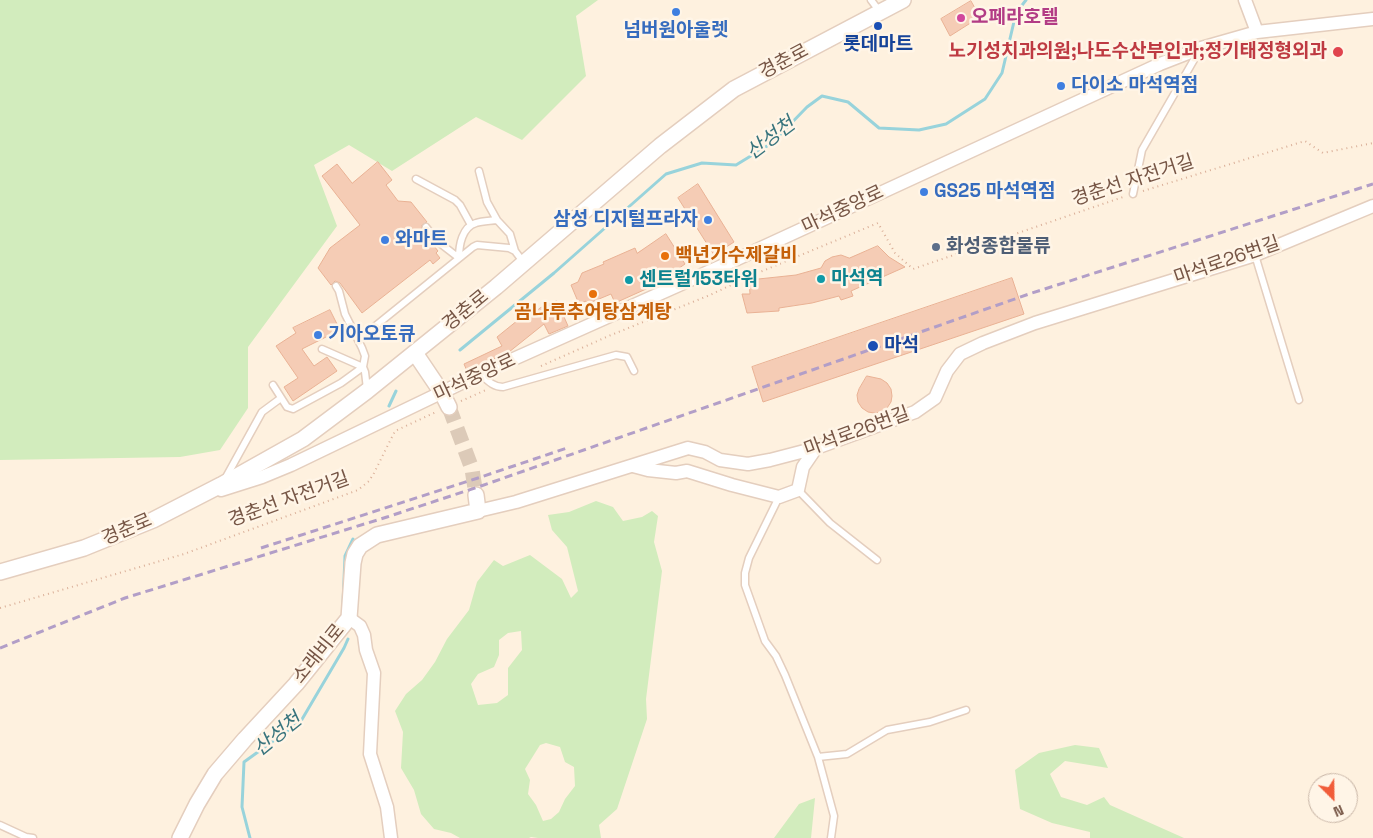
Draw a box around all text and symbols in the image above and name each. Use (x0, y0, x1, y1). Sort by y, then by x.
marker: 넘버원아울렛 (670, 6, 682, 18)
place label: 오페라호텔 (971, 7, 1058, 29)
marker: 오페라호텔 (955, 12, 967, 24)
place label: 넘버원아울렛 (624, 20, 728, 42)
marker: 롯데마트 (872, 20, 884, 32)
place label: 롯데마트 (843, 34, 913, 56)
street label: 경춘로 (755, 40, 813, 84)
place label: 노기성치과의원;나도수산부인과;정기태정형외과 (949, 41, 1327, 63)
marker: 노기성치과의원;나도수산부인과;정기태정형외과 (1331, 45, 1345, 59)
place label: 다이소 마석역점 (1071, 75, 1198, 97)
marker: 다이소 마석역점 (1055, 80, 1067, 92)
water label: 산성천 (742, 113, 800, 165)
street label: 경춘선 자전거길 (1069, 150, 1197, 212)
street label: 마석중앙로 (799, 181, 887, 239)
place label: GS25 마석역점 (934, 181, 1056, 203)
marker: GS25 마석역점 (918, 186, 930, 198)
place label: 삼성 디지털프라자 (553, 209, 698, 231)
marker: 삼성 디지털프라자 (702, 214, 714, 226)
place label: 와마트 (395, 229, 447, 251)
street label: 마석로26번길 (1171, 232, 1283, 290)
marker: 와마트 (379, 234, 391, 246)
place label: 화성종합물류 (946, 236, 1051, 258)
marker: 화성종합물류 (930, 241, 942, 253)
place label: 백년가수제갈비 (675, 245, 797, 267)
marker: 백년가수제갈비 (659, 250, 671, 262)
place label: 마석역 (831, 268, 883, 290)
place label: 센트럴153타워 (639, 269, 758, 291)
marker: 마석역 (815, 273, 827, 285)
marker: 센트럴153타워 (623, 274, 635, 286)
street label: 경춘로 (438, 286, 494, 336)
marker: 곰나루추어탕삼계탕 (587, 288, 599, 300)
place label: 곰나루추어탕삼계탕 (514, 302, 672, 324)
place label: 기아오토큐 (328, 324, 415, 346)
marker: 기아오토큐 (312, 329, 324, 341)
place label: 마석 (884, 335, 919, 357)
marker: 마석 (866, 339, 880, 353)
street label: 마석중앙로 (431, 349, 519, 407)
street label: 마석로26번길 (801, 402, 913, 462)
street label: 경춘선 자전거길 (225, 468, 353, 532)
street label: 경춘로 (98, 509, 156, 551)
street label: 소래비로 (288, 620, 350, 688)
water label: 산성천 (249, 708, 307, 762)
north arrow (1308, 773, 1358, 823)
text: N (1331, 801, 1346, 821)

